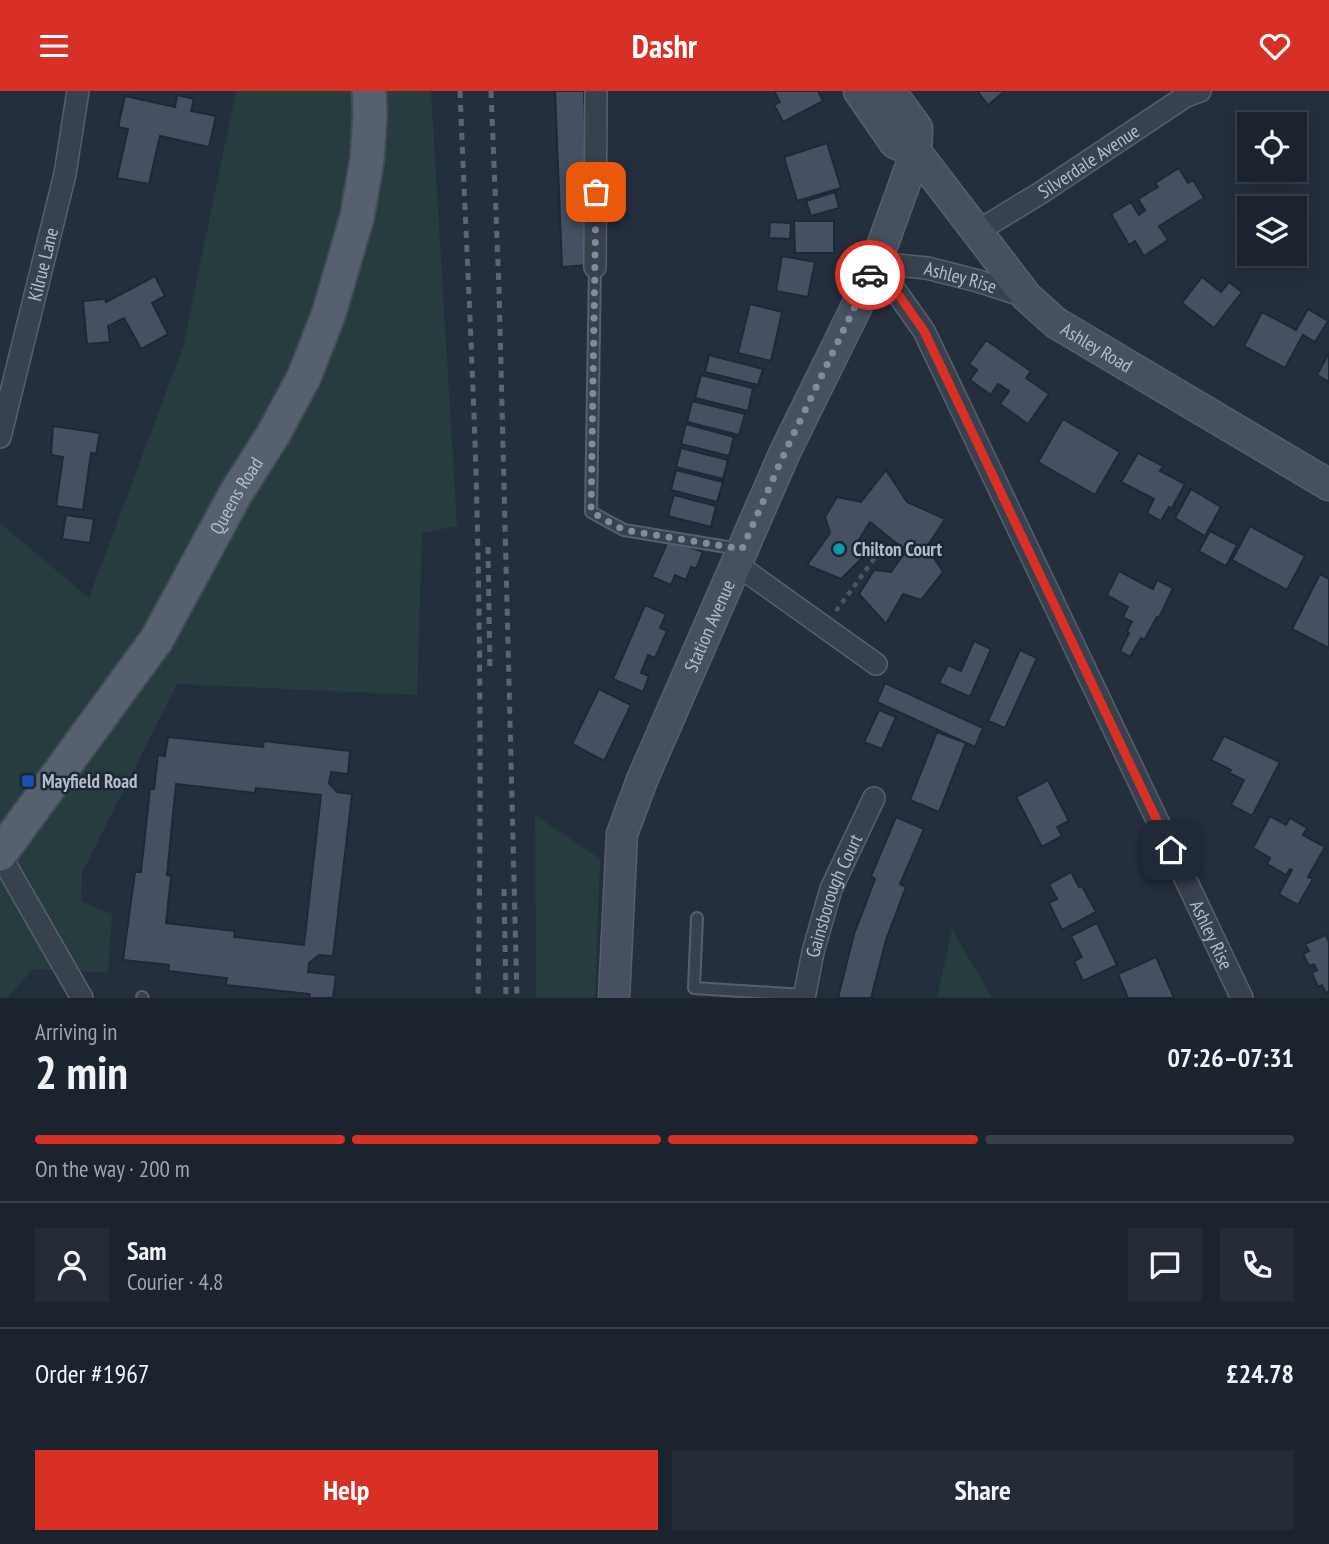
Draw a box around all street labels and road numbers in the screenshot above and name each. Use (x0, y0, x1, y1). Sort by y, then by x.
street label: Silverdale Avenue (1033, 118, 1144, 203)
street label: Kilrue Lane (22, 225, 63, 303)
street label: Ashley Rise (922, 256, 1000, 298)
street label: Ashley Road (1057, 317, 1137, 378)
street label: Queens Road (204, 452, 268, 538)
street label: Station Avenue (679, 576, 740, 676)
street label: Gainsborough Court (800, 829, 868, 959)
street label: Ashley Rise (1185, 896, 1239, 973)

